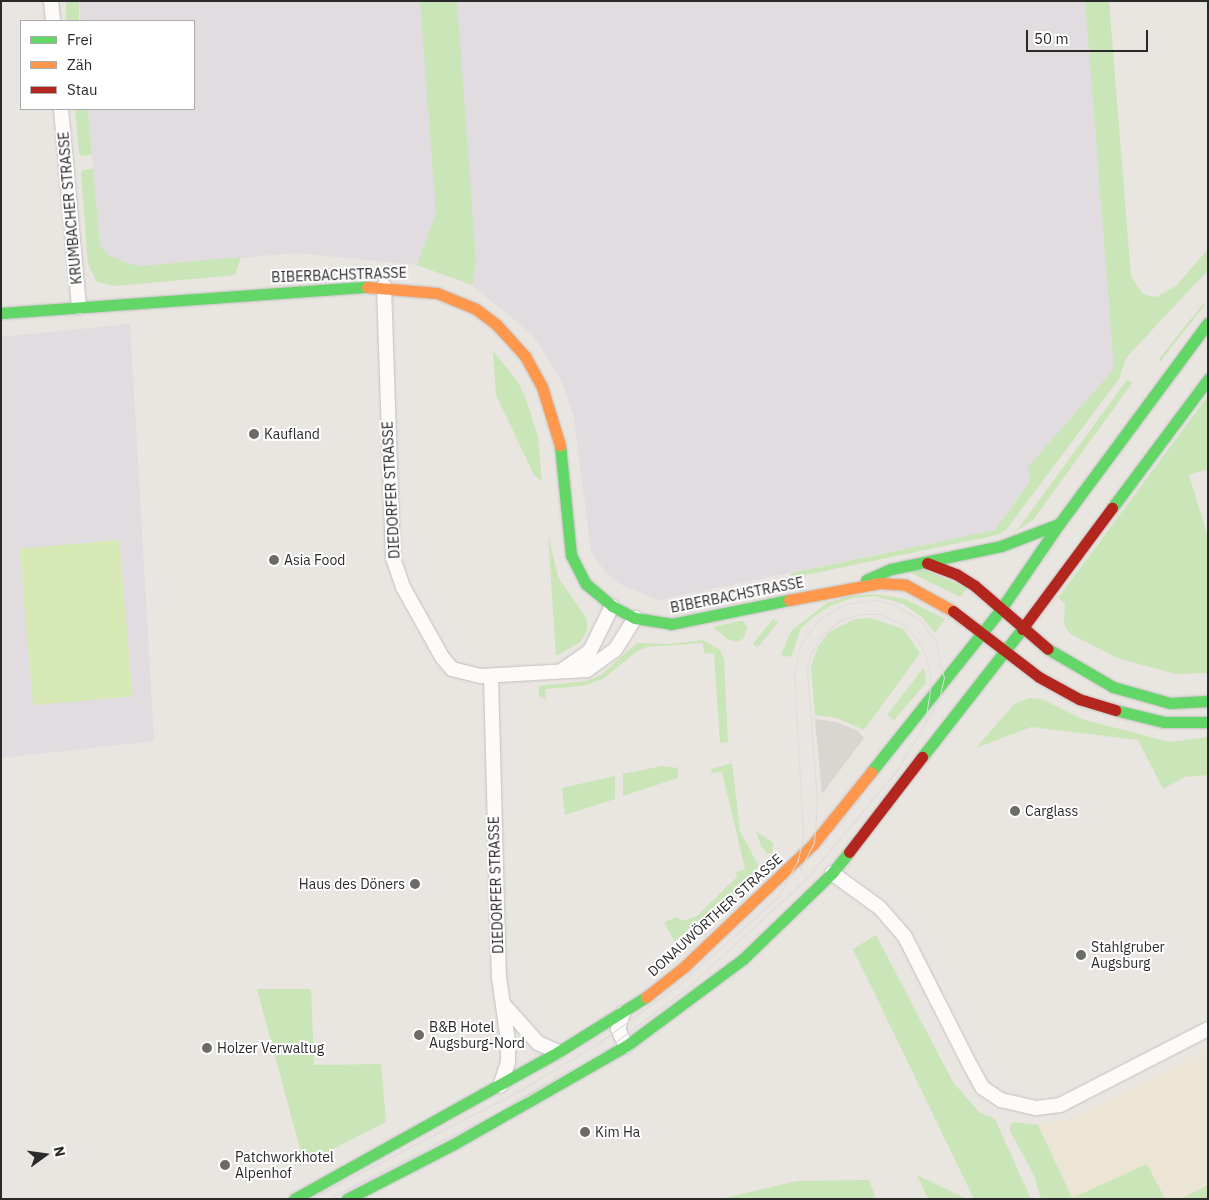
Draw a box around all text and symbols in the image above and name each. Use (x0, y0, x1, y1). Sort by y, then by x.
legend (20, 20, 195, 110)
scale bar (1029, 20, 1152, 52)
text: 50 m (1034, 29, 1069, 48)
text: Frei (67, 30, 93, 49)
text: Zäh (67, 55, 92, 74)
text: Stau (67, 80, 98, 99)
street label: KRUMBACHER STRASSE (55, 131, 85, 285)
street label: BIBERBACHSTRASSE (271, 264, 407, 286)
street label: DIEDORFER STRASSE (379, 421, 403, 559)
place label: Kaufland (264, 426, 320, 442)
marker: Kaufland (248, 428, 260, 440)
place label: Asia Food (284, 552, 345, 568)
marker: Asia Food (268, 554, 280, 566)
street label: BIBERBACHSTRASSE (669, 574, 805, 616)
place label: Carglass (1025, 803, 1078, 819)
marker: Carglass (1009, 805, 1021, 817)
street label: DIEDORFER STRASSE (485, 816, 507, 954)
street label: DONAUWÖRTHER STRASSE (644, 850, 786, 980)
place label: Haus des Döners (299, 876, 405, 892)
marker: Haus des Döners (409, 878, 421, 890)
place label: Stahlgruber Augsburg (1091, 939, 1165, 972)
marker: Stahlgruber Augsburg (1075, 949, 1087, 961)
place label: B&B Hotel Augsburg-Nord (429, 1019, 525, 1052)
marker: B&B Hotel Augsburg-Nord (413, 1029, 425, 1041)
place label: Holzer Verwaltug (217, 1040, 324, 1056)
marker: Holzer Verwaltug (201, 1042, 213, 1054)
place label: Kim Ha (595, 1124, 640, 1140)
marker: Kim Ha (579, 1126, 591, 1138)
north arrow (20, 1130, 70, 1180)
text: N (50, 1144, 70, 1158)
place label: Patchworkhotel Alpenhof (235, 1149, 334, 1182)
marker: Patchworkhotel Alpenhof (219, 1159, 231, 1171)

